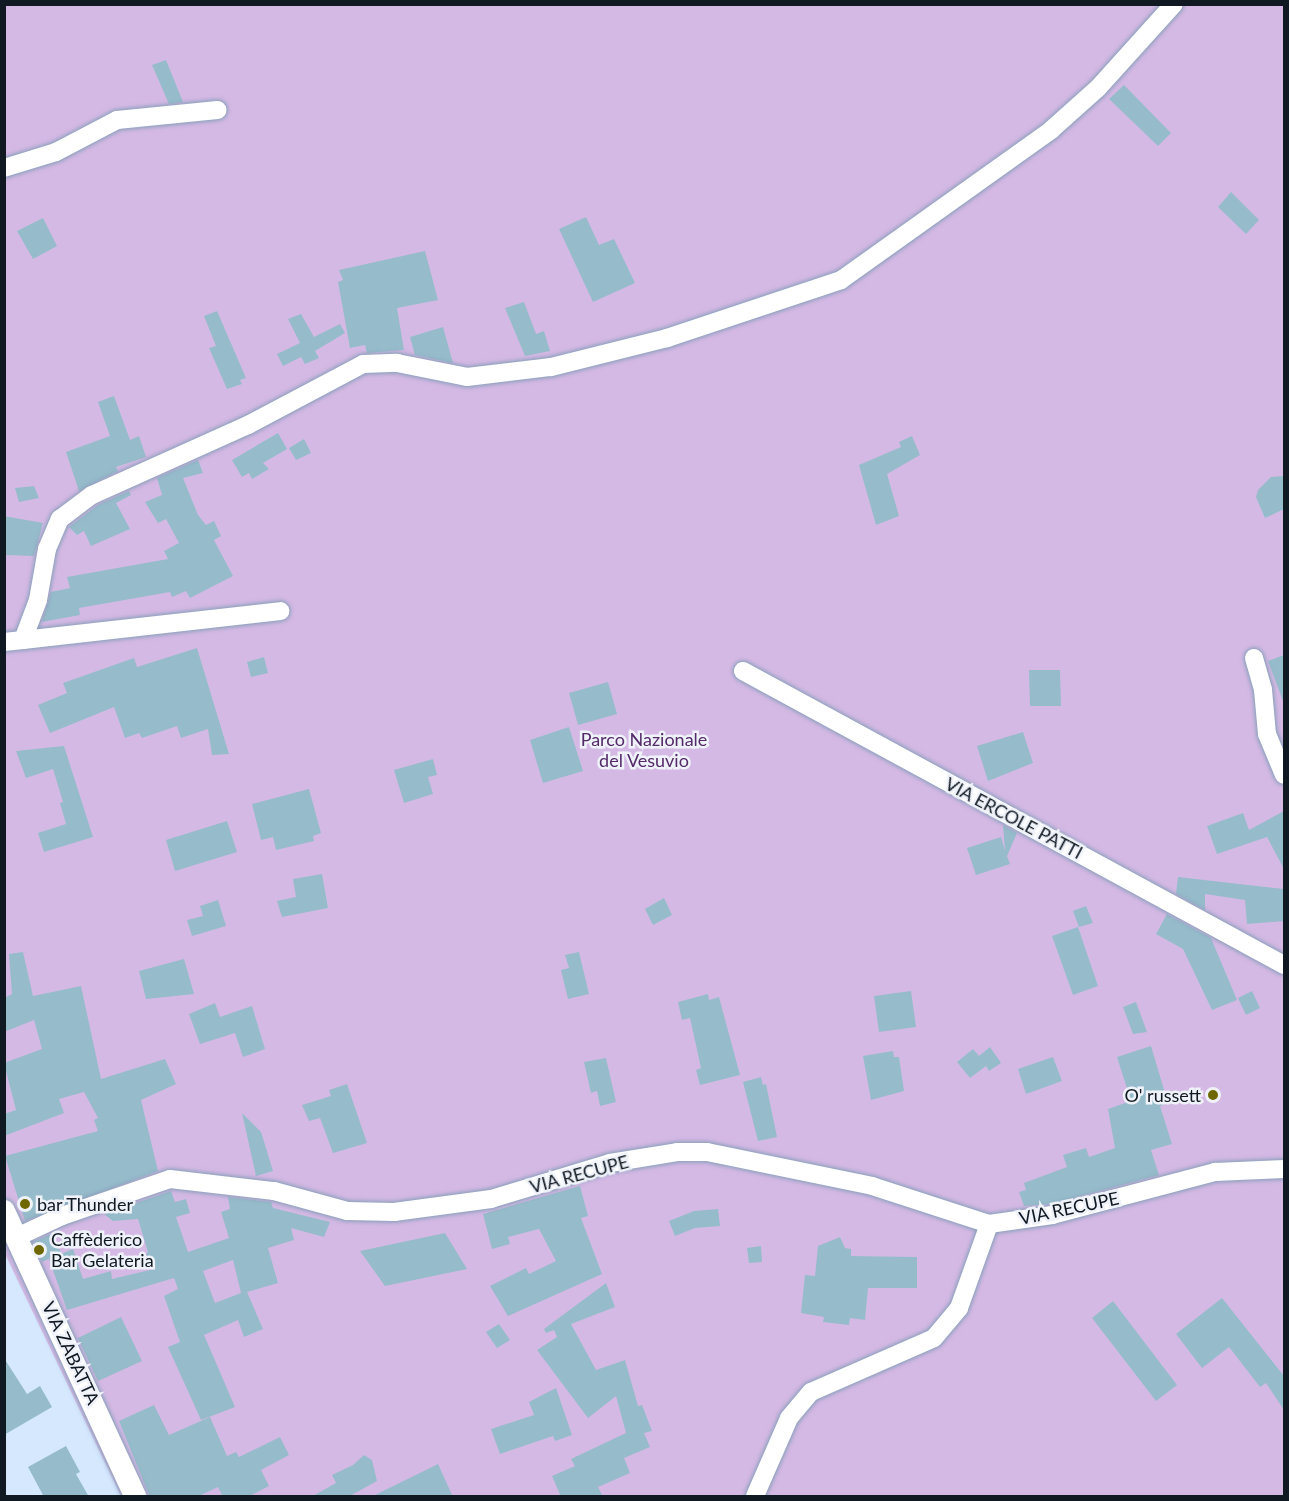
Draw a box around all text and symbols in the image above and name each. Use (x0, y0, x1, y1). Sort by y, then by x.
park label: Parco Nazionale del Vesuvio (581, 729, 707, 771)
street label: VIA ERCOLE PATTI (941, 773, 1087, 863)
place label: O' russett (1124, 1084, 1201, 1106)
marker: O' russett (1206, 1088, 1220, 1102)
street label: VIA RECUPE (527, 1150, 631, 1198)
street label: VIA RECUPE (1017, 1187, 1121, 1229)
place label: bar Thunder (37, 1193, 134, 1215)
marker: bar Thunder (18, 1197, 32, 1211)
place label: Caffèderico Bar Gelateria (51, 1229, 154, 1272)
marker: Caffèderico Bar Gelateria (32, 1243, 46, 1257)
street label: VIA ZABATTA (38, 1298, 104, 1408)

